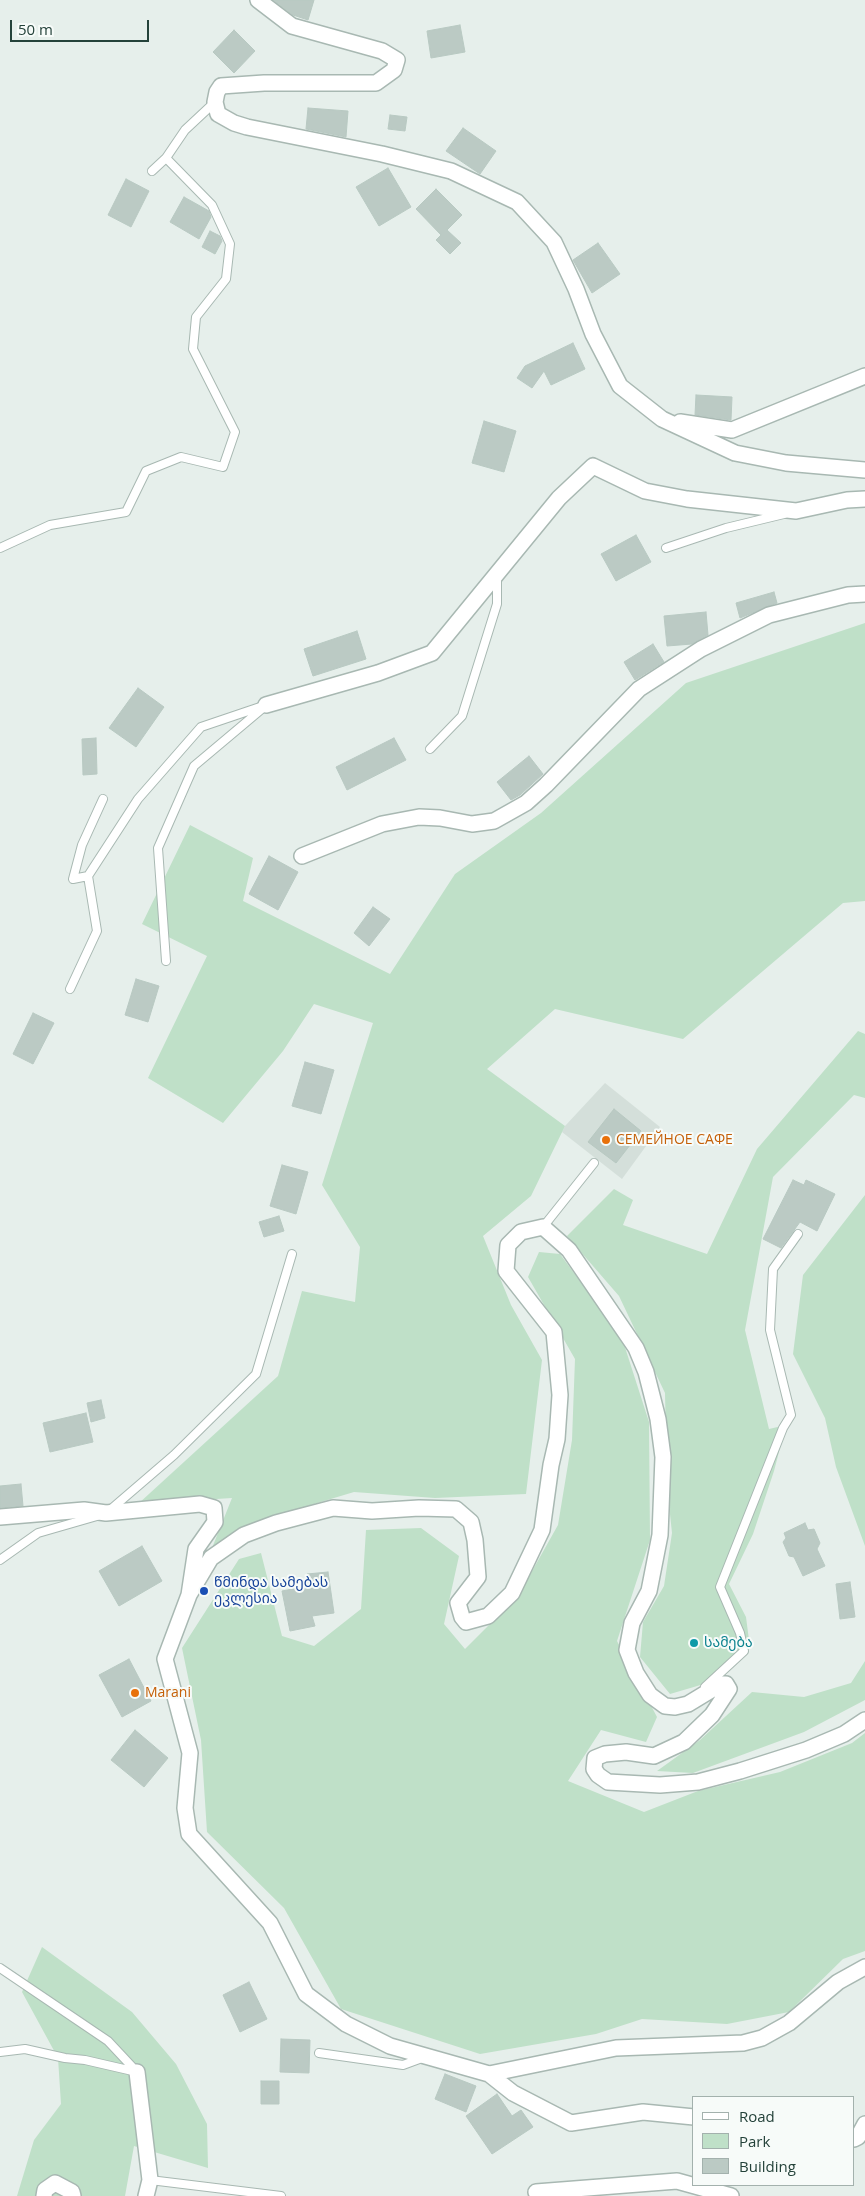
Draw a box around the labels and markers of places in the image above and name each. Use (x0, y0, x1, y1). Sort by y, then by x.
place label: СЕМЕЙНОЕ САФЕ (616, 1132, 733, 1148)
marker: СЕМЕЙНОЕ САФЕ (600, 1134, 612, 1146)
place label: წმინდა სამებას ეკლესია (214, 1575, 328, 1608)
marker: წმინდა სამებას ეკლესია (198, 1585, 210, 1597)
place label: სამება (704, 1635, 753, 1651)
marker: სამება (688, 1637, 700, 1649)
place label: Marani (145, 1685, 191, 1701)
marker: Marani (129, 1687, 141, 1699)

